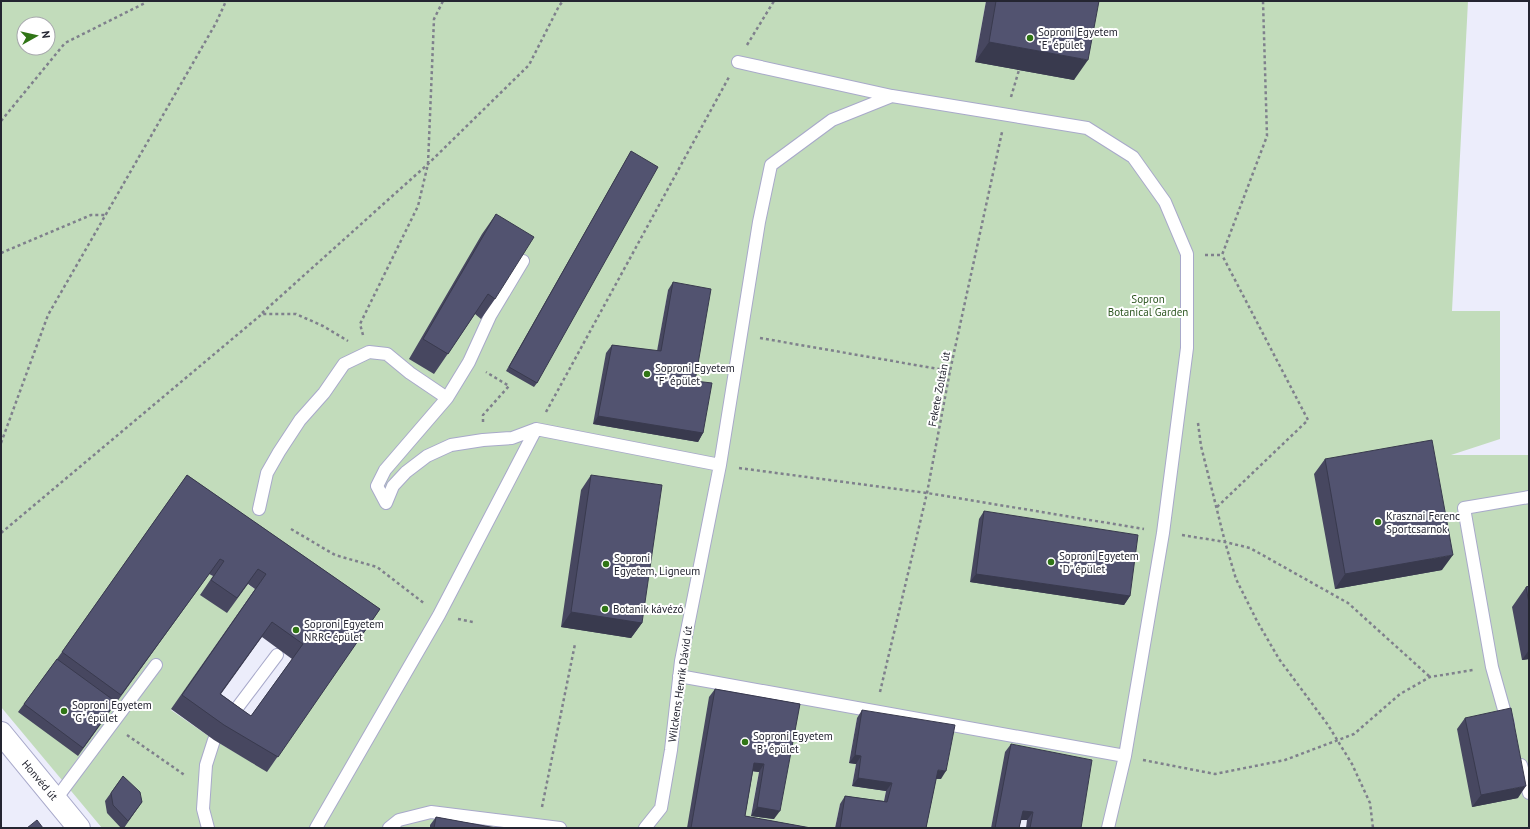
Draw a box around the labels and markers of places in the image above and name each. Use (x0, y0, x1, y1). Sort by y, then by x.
place label: Soproni Egyetem "E" épület (1038, 25, 1118, 52)
marker: Soproni Egyetem "E" épület (1025, 33, 1035, 43)
place label: Soproni Egyetem "F" épület (655, 361, 735, 388)
marker: Soproni Egyetem "F" épület (642, 369, 652, 379)
place label: Krasznai Ferenc Sportcsarnok (1386, 509, 1460, 536)
marker: Krasznai Ferenc Sportcsarnok (1373, 517, 1383, 527)
place label: Soproni Egyetem "D" épület (1059, 549, 1139, 576)
place label: Soproni Egyetem, Ligneum (614, 551, 700, 578)
marker: Soproni Egyetem "D" épület (1046, 557, 1056, 567)
marker: Soproni Egyetem, Ligneum (601, 559, 611, 569)
place label: Botanik kávézó (613, 602, 683, 616)
marker: Botanik kávézó (600, 604, 610, 614)
place label: Soproni Egyetem NRRC épület (304, 617, 384, 644)
marker: Soproni Egyetem NRRC épület (291, 625, 301, 635)
place label: Soproni Egyetem "G" épület (72, 698, 152, 725)
marker: Soproni Egyetem "G" épület (59, 706, 69, 716)
place label: Soproni Egyetem "B" épület (753, 729, 833, 756)
marker: Soproni Egyetem "B" épület (740, 737, 750, 747)

